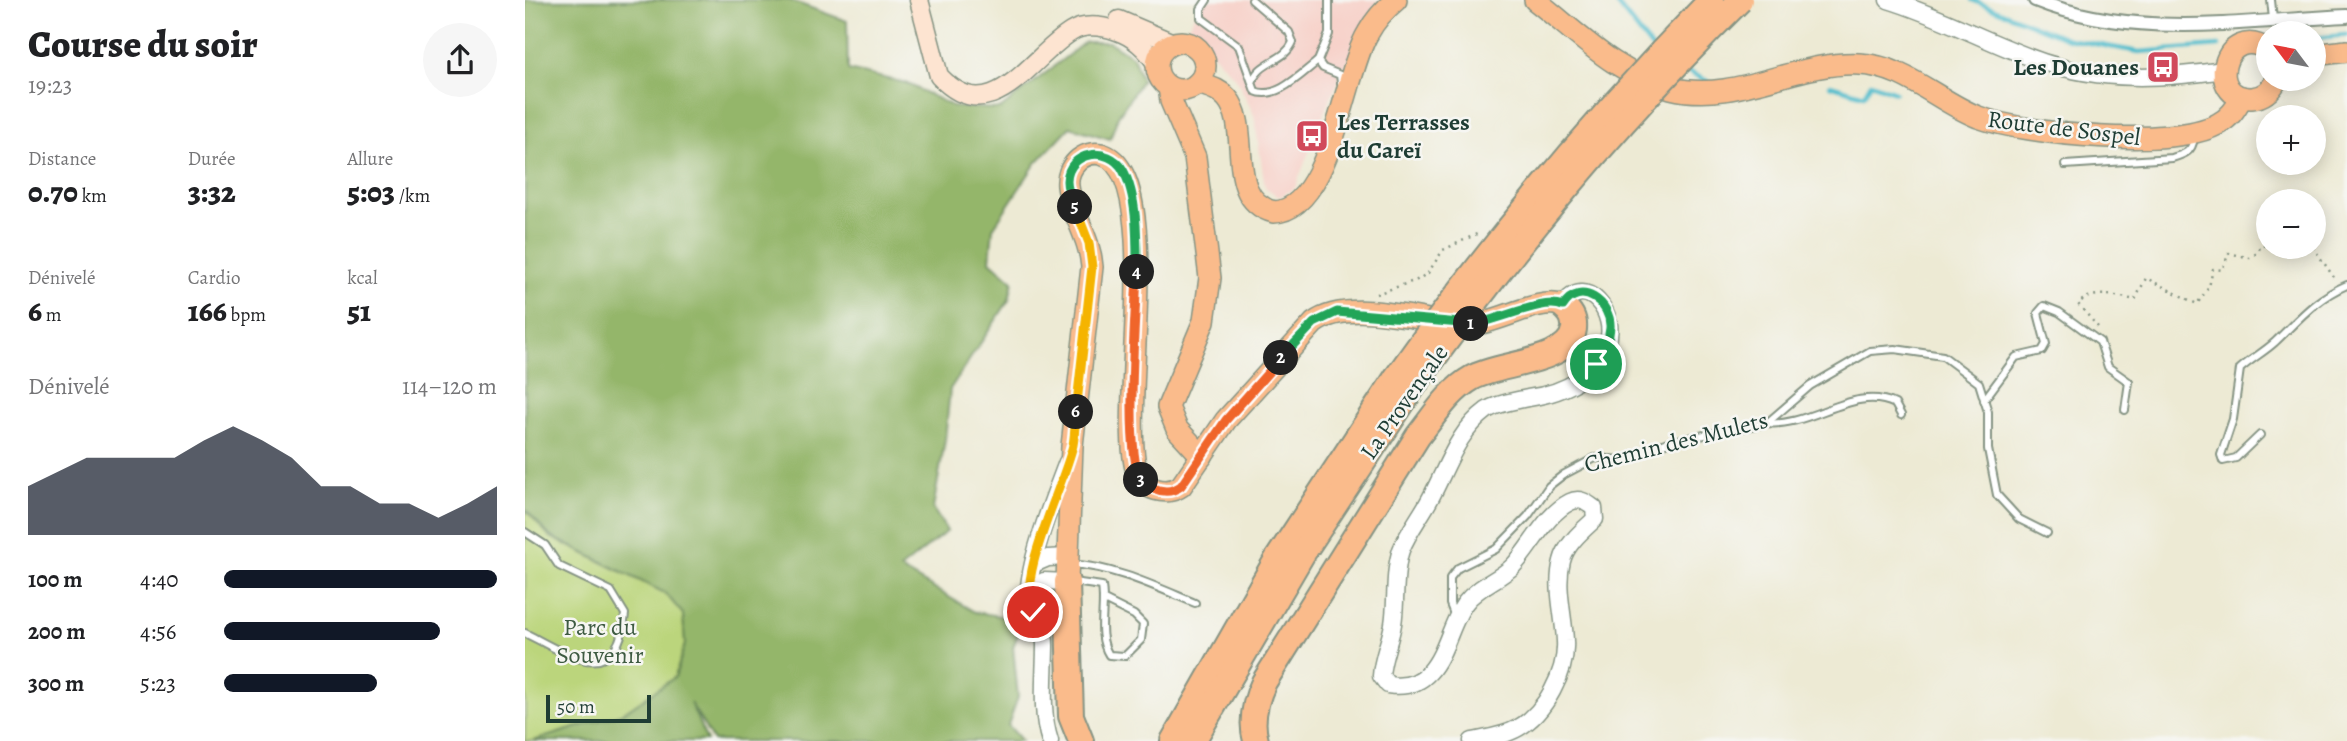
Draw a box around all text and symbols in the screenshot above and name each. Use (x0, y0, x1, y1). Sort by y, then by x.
text: Course du soir (28, 18, 258, 70)
north arrow (2256, 21, 2326, 91)
map controls (2256, 21, 2326, 259)
button: share (423, 23, 497, 97)
bus stop icon: Les Douanes (2144, 48, 2182, 86)
place label: Les Douanes (2013, 51, 2139, 83)
text: 19:23 (28, 70, 72, 101)
street label: Route de Sospel (1986, 103, 2142, 153)
button: + (2256, 105, 2326, 175)
place label: Les Terrasses du Careï (1337, 106, 1470, 166)
bus stop icon: Les Terrasses du Careï (1293, 117, 1331, 155)
text: Distance (28, 146, 96, 172)
text: Durée (188, 146, 235, 172)
text: Allure (347, 146, 393, 172)
text: 0.70 (28, 172, 78, 212)
text: 3:32 (188, 172, 236, 212)
text: 5:03 (347, 172, 395, 212)
text: km (78, 183, 107, 209)
text: /km (395, 183, 430, 209)
button: − (2256, 189, 2326, 259)
pin: 5 (1057, 190, 1093, 224)
text: 5 (1070, 193, 1079, 219)
pin: 4 (1119, 254, 1155, 290)
text: 4 (1132, 258, 1141, 284)
text: Dénivelé (28, 265, 95, 291)
text: Cardio (188, 265, 241, 291)
text: kcal (347, 265, 378, 291)
text: 6 (28, 291, 42, 331)
text: 166 (188, 291, 227, 331)
text: 51 (347, 291, 371, 331)
text: m (42, 302, 62, 328)
text: bpm (227, 302, 266, 328)
pin: 1 (1453, 306, 1489, 342)
text: 1 (1467, 310, 1474, 336)
pin (1566, 334, 1626, 394)
street label: La Provençale (1353, 338, 1455, 466)
pin: 2 (1263, 340, 1299, 376)
text: 2 (1276, 344, 1285, 370)
icon: arrive (1577, 345, 1615, 383)
text: Dénivelé (28, 371, 110, 402)
text: 114–120 m (402, 371, 497, 402)
pin: 6 (1059, 394, 1093, 430)
text: 6 (1071, 398, 1080, 424)
street label: Chemin des Mulets (1581, 404, 1771, 480)
pin: 3 (1123, 462, 1159, 498)
text: 3 (1136, 466, 1145, 492)
text: 100 m (28, 564, 83, 595)
text: 4:40 (140, 564, 179, 595)
pin (1003, 582, 1063, 642)
icon: check (1014, 593, 1052, 631)
park label: Parc du Souvenir (556, 611, 644, 671)
text: 200 m (28, 616, 86, 647)
text: 4:56 (140, 616, 176, 647)
text: 300 m (28, 668, 84, 699)
text: 5:23 (140, 668, 176, 699)
scale bar (546, 692, 651, 724)
text: 50 m (557, 694, 595, 720)

